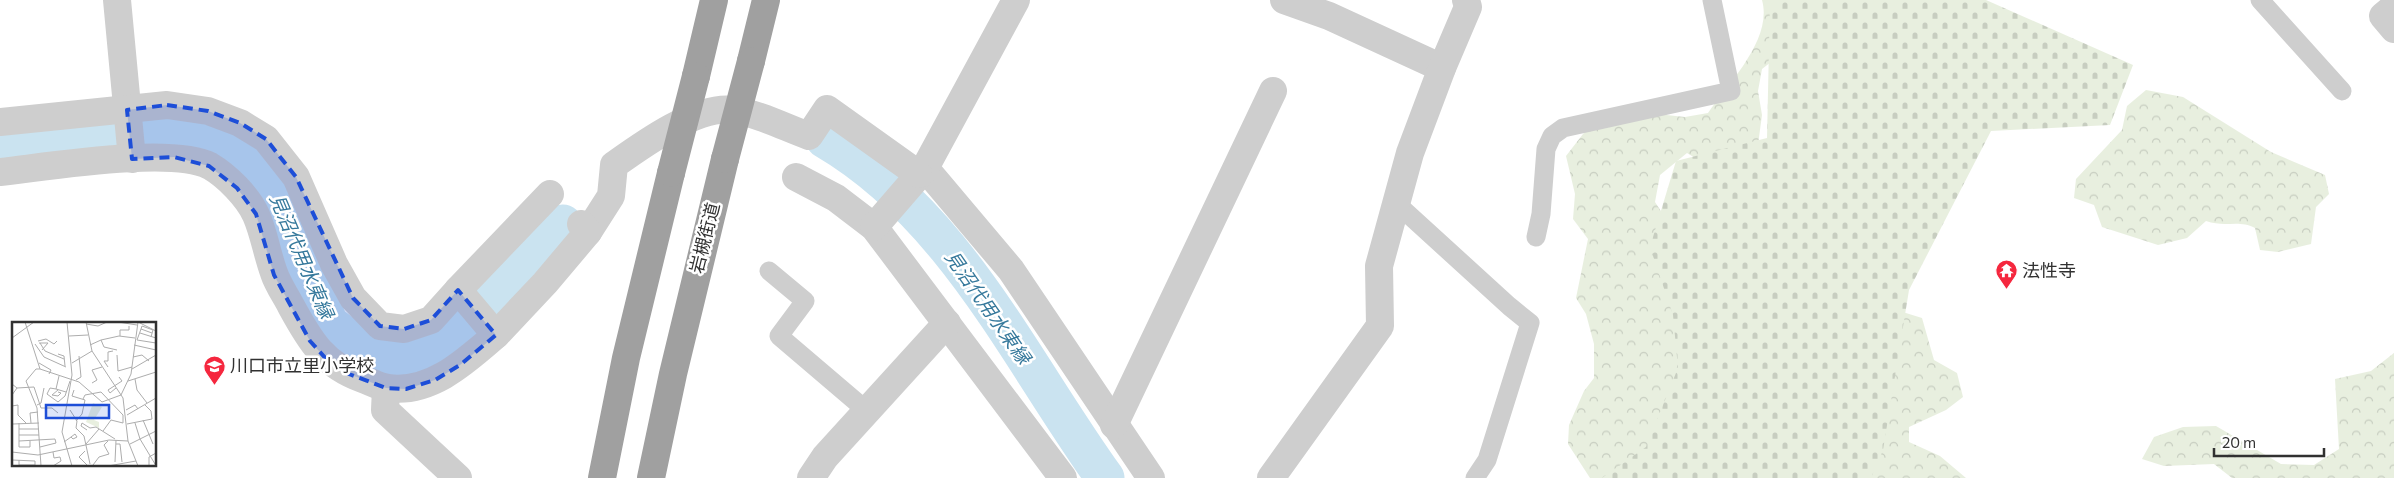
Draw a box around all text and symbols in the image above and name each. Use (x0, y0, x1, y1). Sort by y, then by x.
water label: 見沼代用水東縁 (266, 190, 340, 323)
street label: 岩槻街道 (685, 200, 723, 275)
water label: 見沼代用水東縁 (941, 246, 1037, 369)
temple icon: 法性寺 (1994, 259, 2018, 290)
place label: 法性寺 (2022, 259, 2076, 281)
inset map (12, 322, 156, 466)
school or university icon: 川口市立里小学校 (202, 354, 226, 385)
place label: 川口市立里小学校 (230, 354, 374, 376)
scale bar (2214, 426, 2324, 458)
text: 20 m (2222, 433, 2256, 451)

